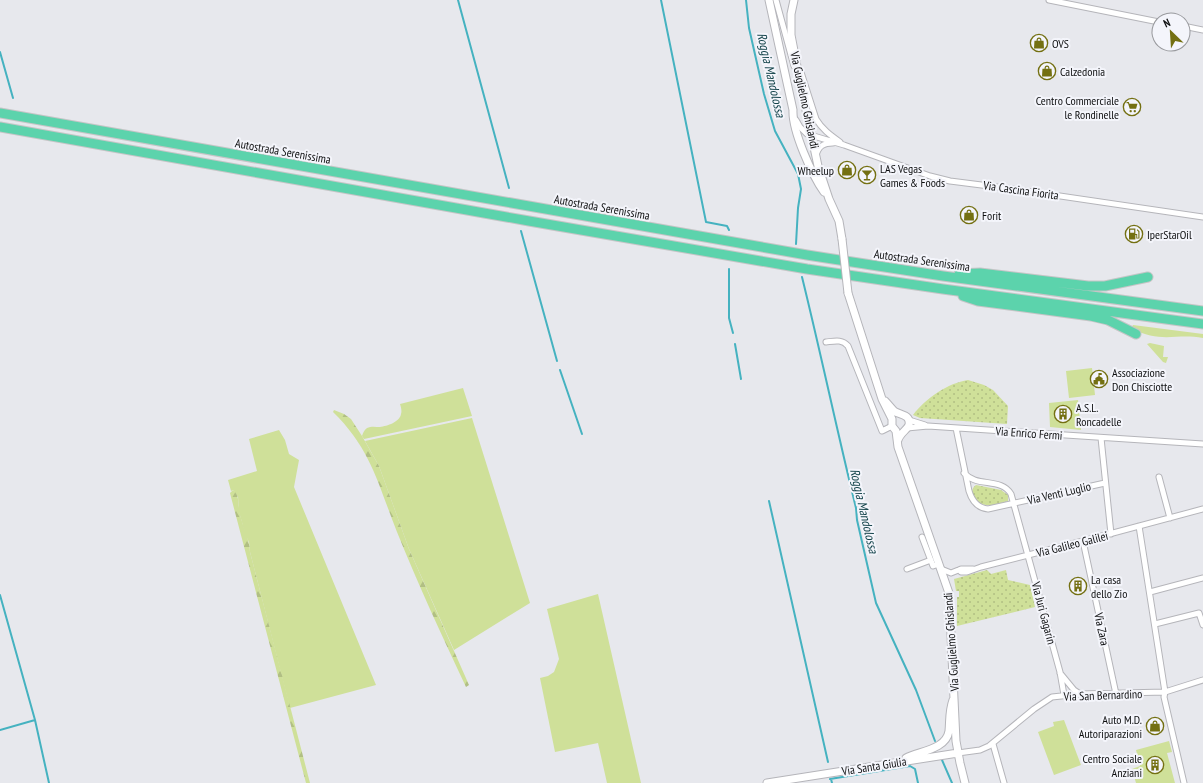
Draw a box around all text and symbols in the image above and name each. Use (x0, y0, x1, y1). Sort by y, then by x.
north arrow (1151, 12, 1191, 52)
text: N (1161, 15, 1172, 31)
water label: Roggia Mandolossa (753, 31, 789, 120)
shop icon: OVS (1029, 33, 1049, 53)
place label: OVS (1052, 36, 1069, 51)
street label: Via Guglielmo Ghislandi (787, 49, 823, 150)
shop icon: Calzedonia (1037, 61, 1057, 81)
place label: Calzedonia (1060, 64, 1105, 79)
place label: Centro Commerciale le Rondinelle (1036, 93, 1119, 122)
supermarket icon: Centro Commerciale le Rondinelle (1122, 97, 1142, 117)
street label: Autostrada Serenissima (234, 135, 332, 167)
shop icon: Wheelup (837, 160, 857, 180)
place label: LAS Vegas Games & Foods (880, 161, 945, 190)
place label: Wheelup (798, 163, 834, 178)
bar icon: LAS Vegas Games & Foods (857, 165, 877, 185)
street label: Via Cascina Fiorita (981, 177, 1060, 203)
street label: Autostrada Serenissima (553, 191, 651, 223)
shop icon: Forit (959, 205, 979, 225)
place label: Forit (982, 208, 1002, 223)
fuel station icon: IperStarOil (1124, 224, 1144, 244)
place label: IperStarOil (1147, 227, 1192, 242)
street label: Autostrada Serenissima (873, 246, 971, 274)
place label: Associazione Don Chisciotte (1112, 365, 1172, 394)
public building icon: Associazione Don Chisciotte (1089, 369, 1109, 389)
place label: A.S.L. Roncadelle (1076, 400, 1122, 429)
building icon: A.S.L. Roncadelle (1053, 404, 1073, 424)
street label: Via Enrico Fermi (994, 423, 1063, 443)
water label: Roggia Mandolossa (846, 467, 882, 556)
street label: Via Venti Luglio (1025, 478, 1092, 508)
street label: Via Galileo Galilei (1034, 528, 1109, 560)
place label: La casa dello Zio (1091, 572, 1127, 601)
building icon: La casa dello Zio (1068, 576, 1088, 596)
street label: Via Juri Gagarin (1028, 579, 1060, 646)
street label: Via Guglielmo Ghislandi (940, 592, 962, 693)
street label: Via Zara (1091, 610, 1113, 647)
street label: Via San Bernardino (1062, 686, 1143, 704)
place label: Auto M.D. Autoriparazioni (1079, 712, 1142, 741)
shop icon: Auto M.D. Autoriparazioni (1145, 716, 1165, 736)
place label: Centro Sociale Anziani (1083, 751, 1142, 780)
street label: Via Santa Giulia (840, 753, 908, 779)
building icon: Centro Sociale Anziani (1145, 755, 1165, 775)

